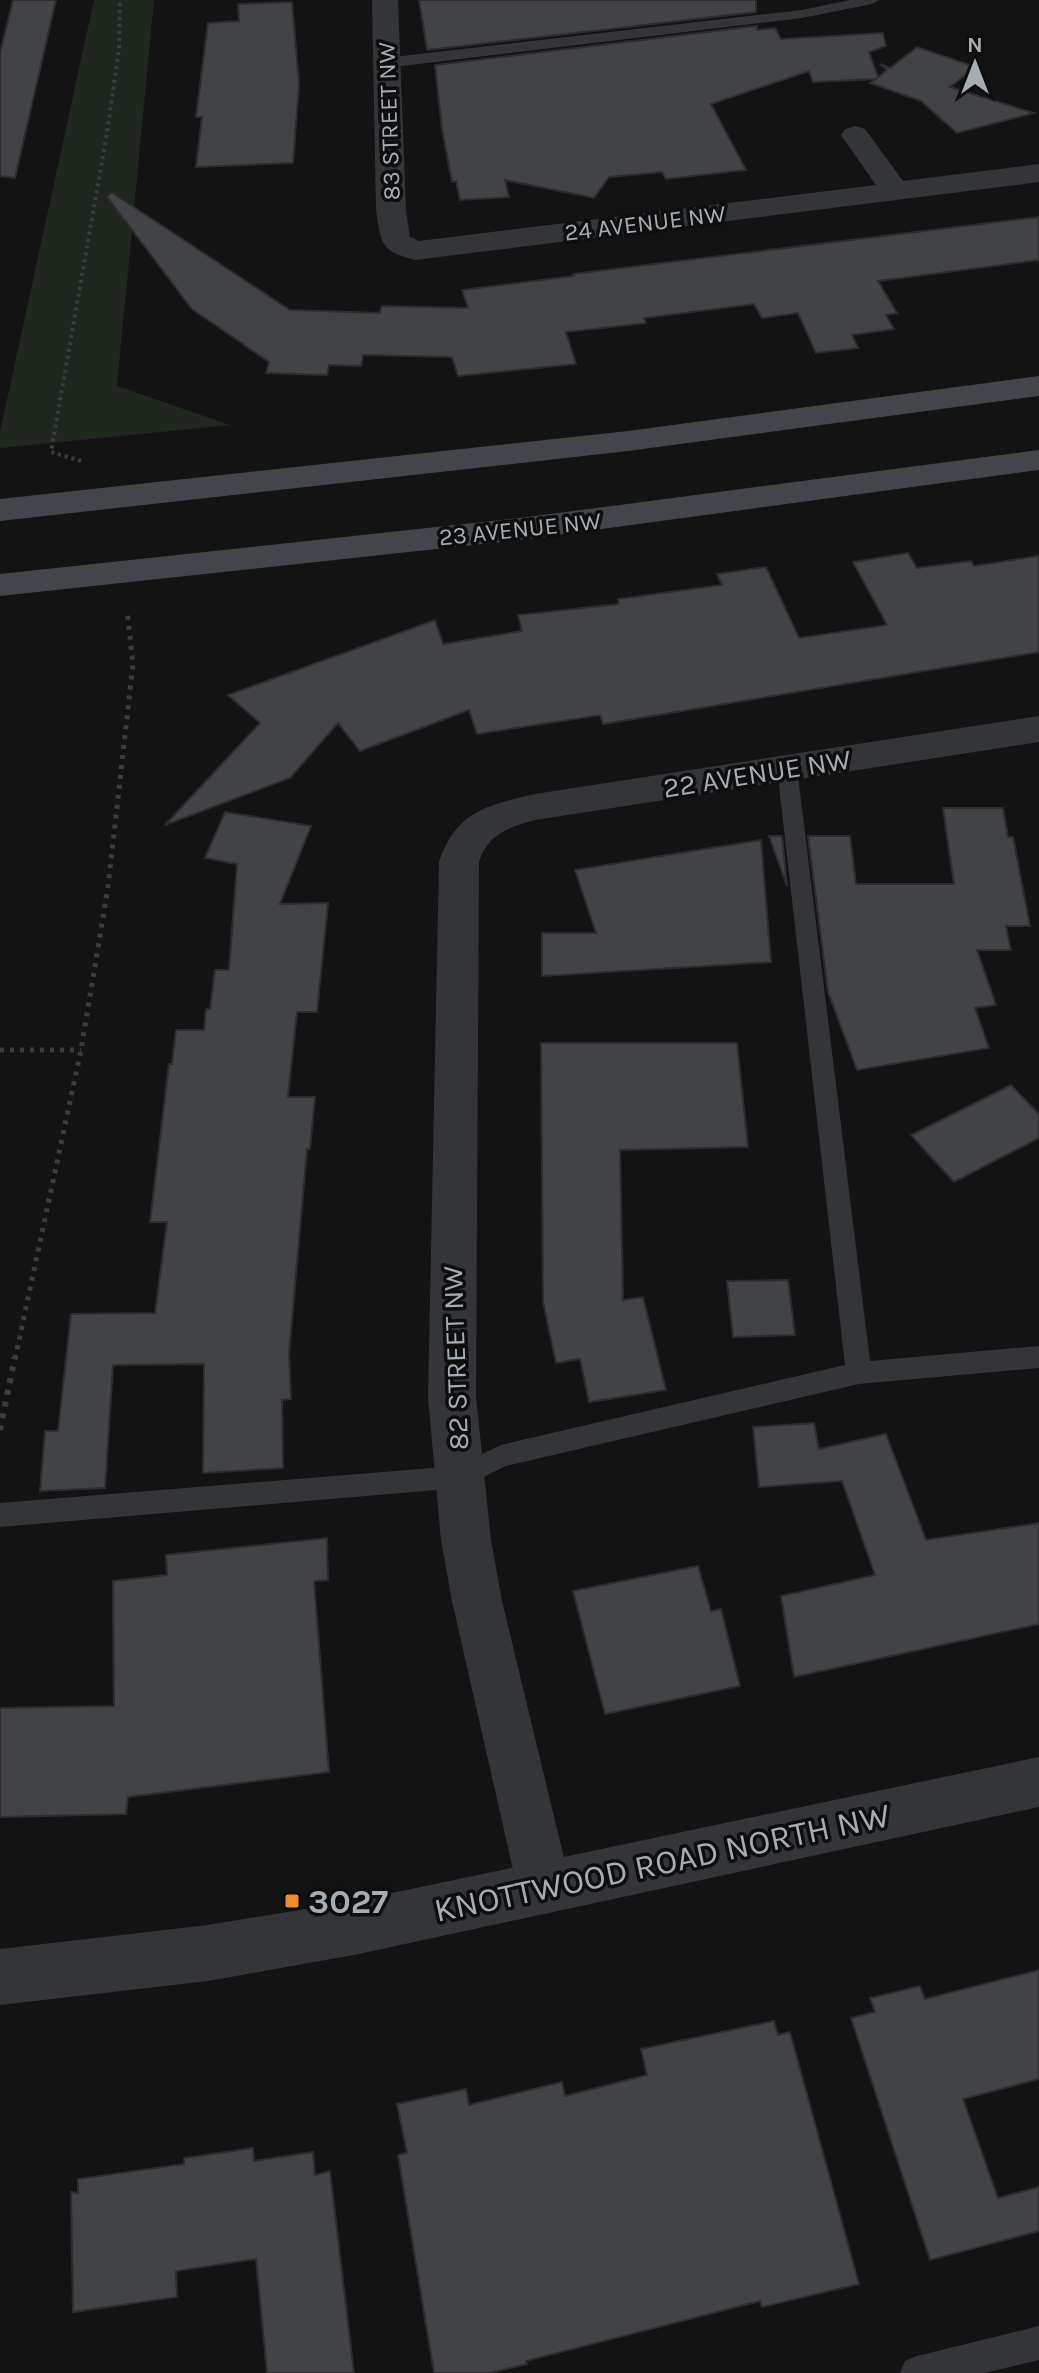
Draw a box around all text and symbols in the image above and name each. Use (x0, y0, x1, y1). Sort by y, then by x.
north arrow (935, 24, 1015, 104)
text: N (967, 32, 983, 58)
street label: 83 STREET NW (372, 41, 406, 201)
street label: 24 AVENUE NW (563, 199, 728, 247)
street label: 23 AVENUE NW (437, 506, 603, 551)
street label: 22 AVENUE NW (661, 742, 853, 805)
street label: 82 STREET NW (436, 1265, 475, 1451)
street label: KNOTTWOOD ROAD NORTH NW (431, 1795, 894, 1931)
place label: 3027 (308, 1882, 388, 1922)
marker: 3027 (283, 1892, 301, 1910)

